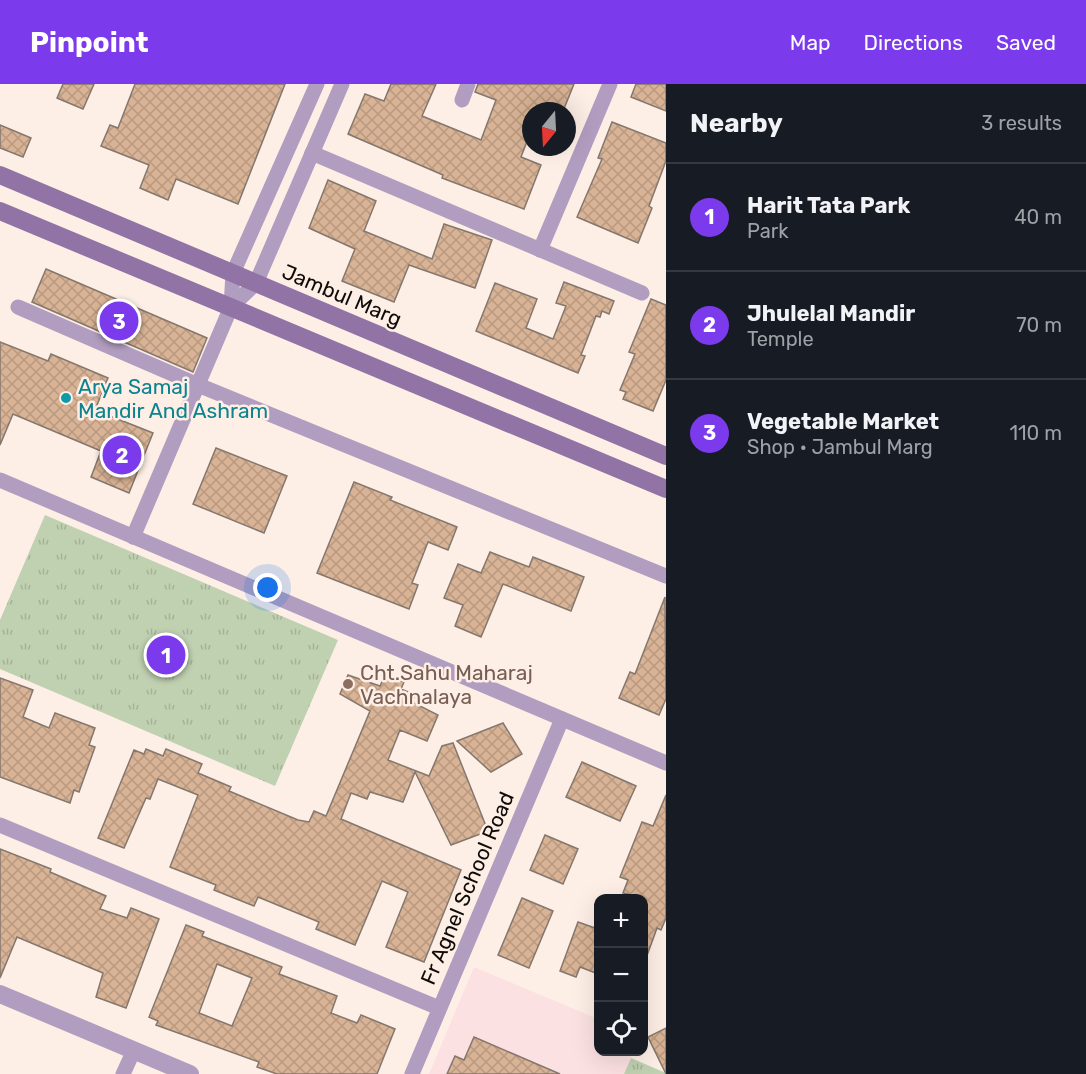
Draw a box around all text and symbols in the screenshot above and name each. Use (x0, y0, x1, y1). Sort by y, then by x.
text: Pinpoint (30, 26, 149, 59)
text: Map (790, 30, 831, 55)
text: Directions (864, 30, 963, 55)
text: Saved (996, 30, 1056, 55)
north arrow (522, 102, 576, 156)
text: Nearby (690, 108, 783, 139)
text: 3 results (981, 111, 1062, 135)
text: Harit Tata Park (747, 192, 910, 219)
text: 1 (705, 205, 714, 229)
text: 40 m (1014, 205, 1062, 229)
text: Park (747, 219, 789, 243)
street label: Jambul Marg (278, 259, 406, 331)
pin: 3 (100, 298, 138, 344)
text: Jhulelal Mandir (747, 300, 915, 327)
text: 2 (703, 313, 716, 337)
text: 70 m (1016, 313, 1062, 337)
text: Temple (747, 327, 814, 351)
place label: Arya Samaj Mandir And Ashram (78, 374, 268, 423)
marker: Arya Samaj Mandir And Ashram (59, 391, 73, 405)
text: Vegetable Market (747, 408, 939, 435)
text: 3 (703, 421, 716, 445)
text: 110 m (1010, 421, 1062, 445)
pin: 2 (102, 432, 142, 478)
text: Shop · Jambul Marg (747, 435, 933, 459)
your location (253, 573, 282, 602)
pin: 1 (146, 632, 186, 678)
place label: Cht.Sahu Maharaj Vachnalaya (360, 660, 533, 709)
marker: Cht.Sahu Maharaj Vachnalaya (341, 677, 355, 691)
street label: Fr Agnel School Road (415, 788, 519, 988)
map controls (594, 894, 648, 1056)
button: + (594, 894, 648, 948)
button: − (594, 948, 648, 1002)
button: locate (594, 1002, 648, 1056)

